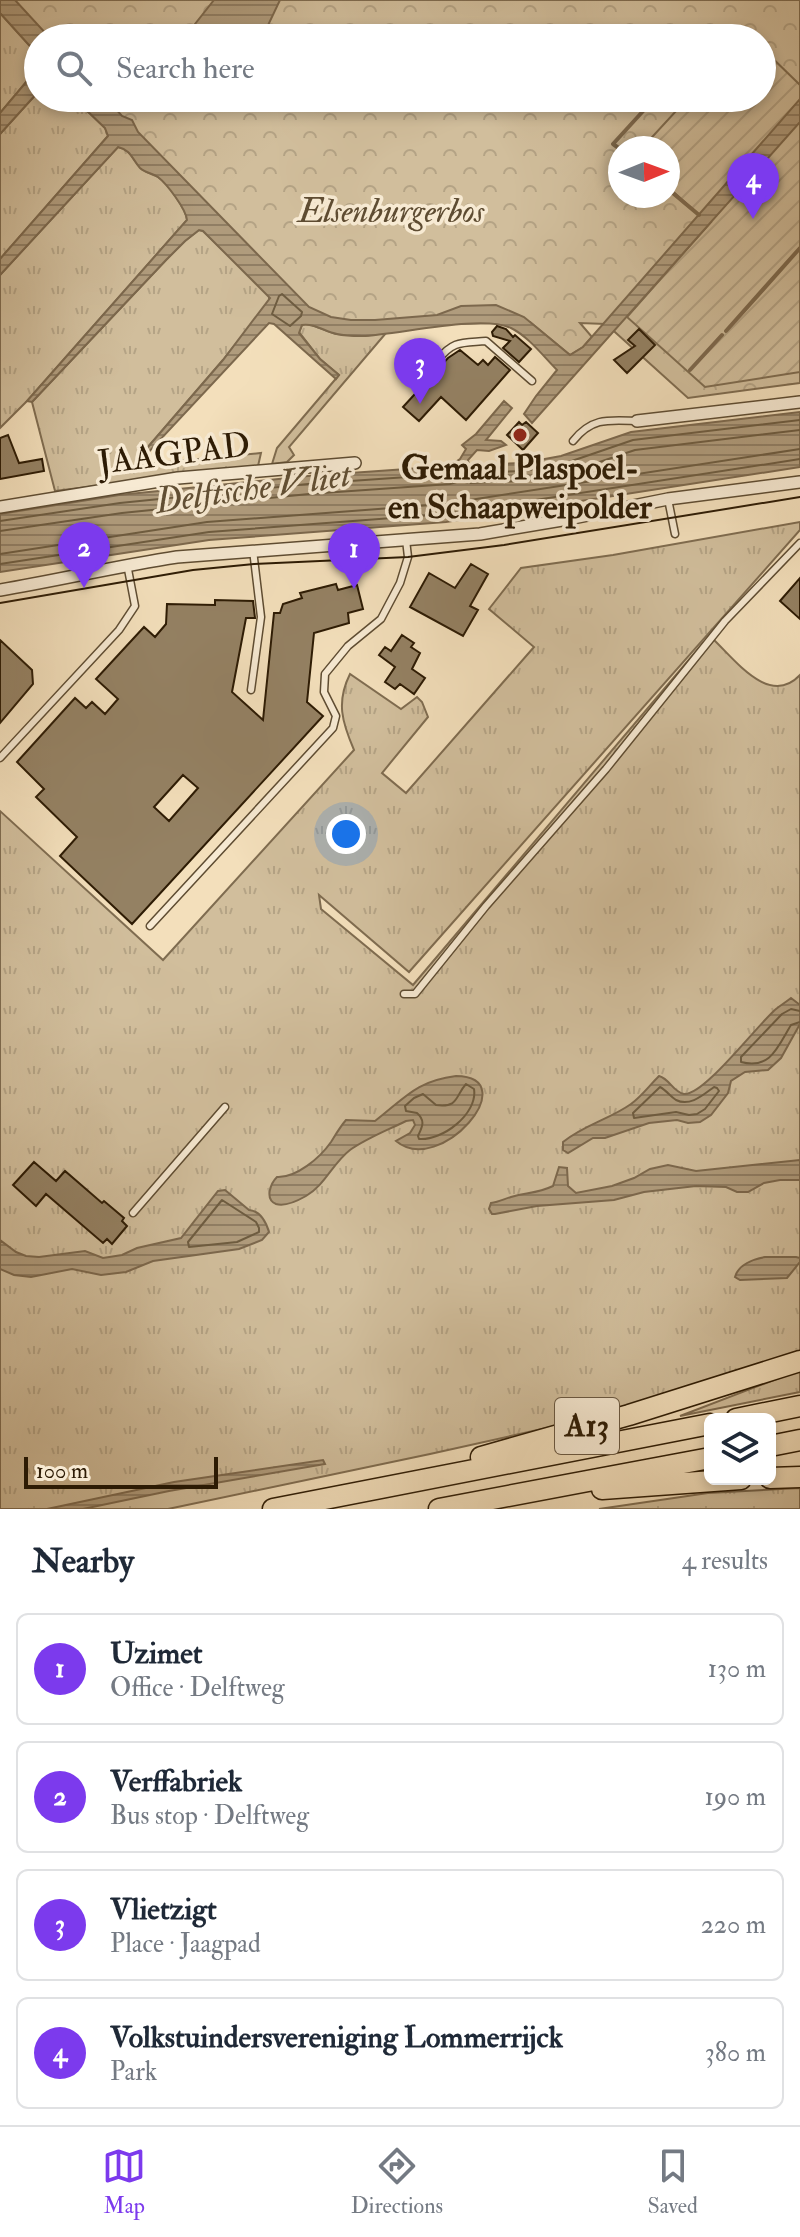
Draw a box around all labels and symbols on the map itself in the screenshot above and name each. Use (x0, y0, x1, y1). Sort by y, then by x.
north arrow (608, 136, 680, 208)
pin: 4 (727, 153, 779, 219)
park label: Elsenburgerbos (296, 190, 485, 233)
pin: 3 (394, 338, 446, 404)
street label: JAAGPAD (94, 423, 253, 485)
marker: Gemaal Plaspoel- en Schaapweipolder (511, 426, 529, 444)
place label: Gemaal Plaspoel- en Schaapweipolder (388, 447, 653, 529)
water label: Delftsche Vliet (150, 452, 355, 524)
pin: 2 (58, 522, 110, 588)
pin: 1 (328, 523, 380, 589)
your location (326, 814, 366, 854)
road number: A13 (555, 1398, 619, 1454)
scale bar (24, 1453, 218, 1489)

